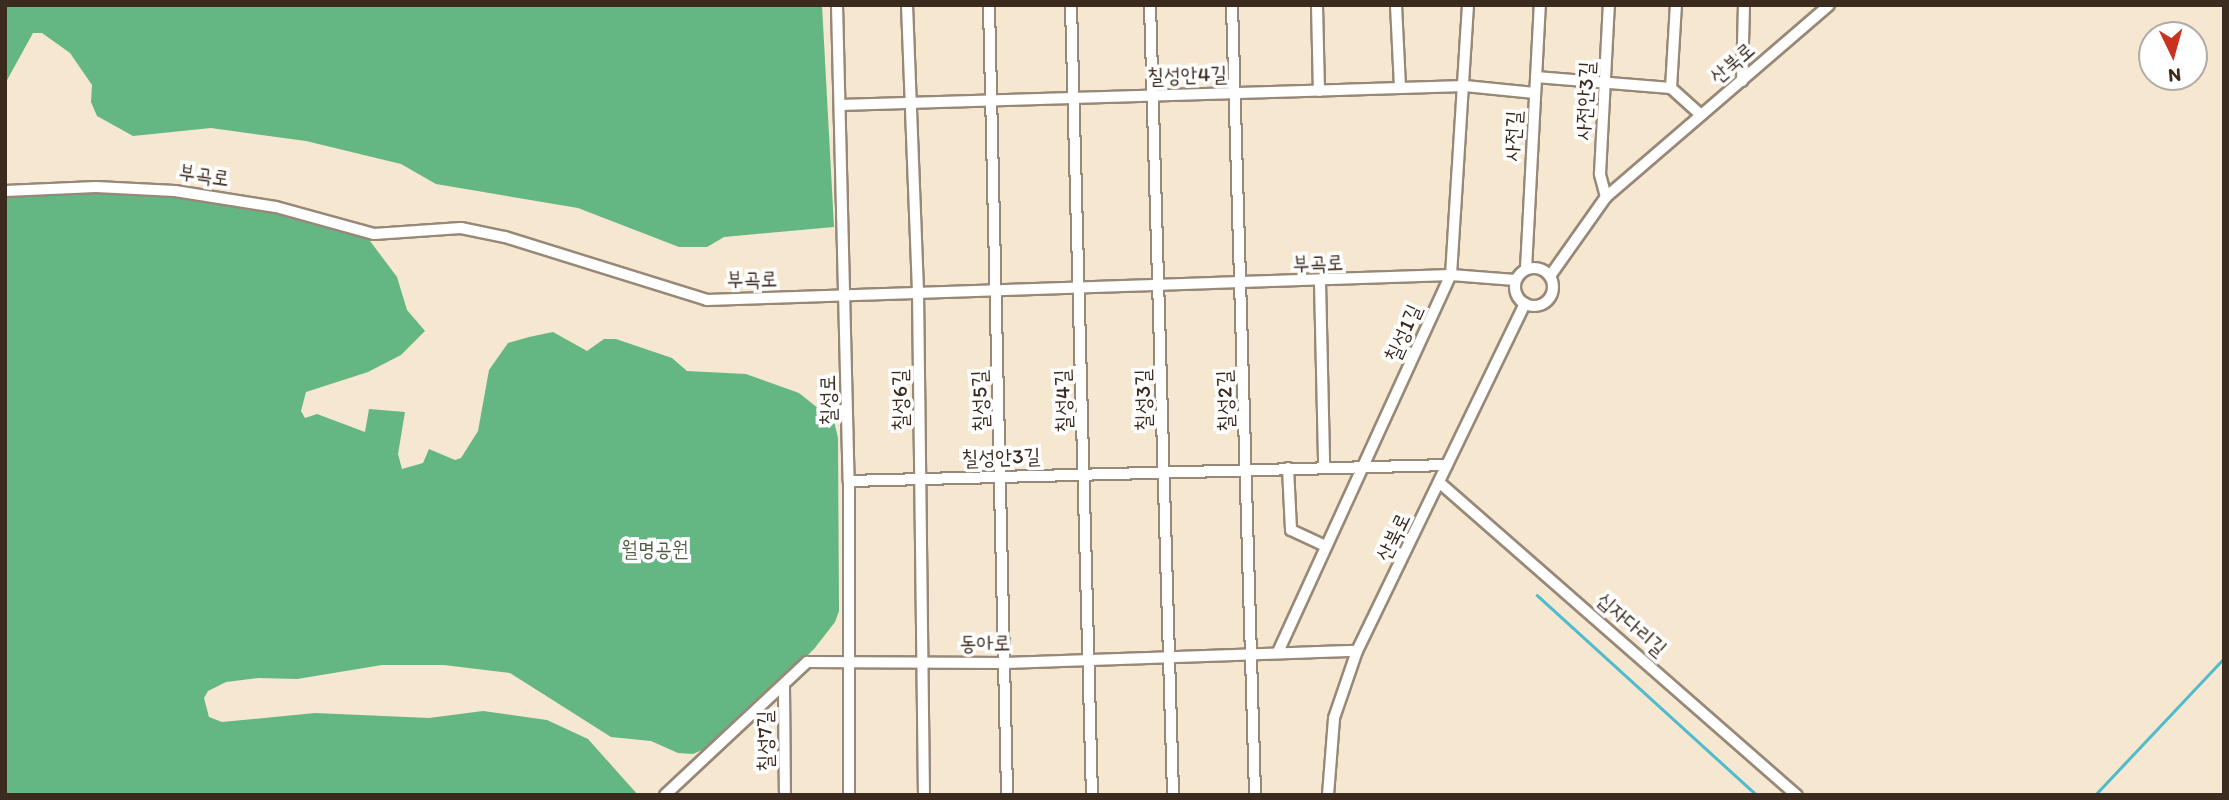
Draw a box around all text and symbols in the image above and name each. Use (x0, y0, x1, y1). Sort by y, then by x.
north arrow (2138, 21, 2208, 91)
street label: 산북로 (1705, 37, 1759, 89)
street label: 칠성안4길 (1146, 61, 1228, 89)
street label: 사전안3길 (1570, 61, 1600, 141)
text: N (2167, 63, 2182, 87)
street label: 사전길 (1499, 110, 1527, 162)
street label: 부곡로 (177, 159, 231, 191)
street label: 부곡로 (1292, 250, 1344, 276)
street label: 부곡로 (726, 266, 778, 292)
street label: 칠성1길 (1379, 300, 1427, 366)
street label: 칠성6길 (887, 369, 913, 431)
street label: 칠성4길 (1049, 369, 1077, 433)
street label: 칠성3길 (1130, 369, 1156, 431)
street label: 칠성5길 (966, 370, 994, 432)
street label: 칠성2길 (1211, 370, 1239, 432)
street label: 칠성로 (815, 374, 841, 426)
street label: 칠성안3길 (961, 443, 1041, 471)
street label: 산북로 (1371, 509, 1415, 565)
park label: 월명공원 (621, 536, 689, 562)
street label: 십자다리길 (1592, 587, 1672, 661)
street label: 동아로 (959, 630, 1011, 656)
street label: 칠성7길 (752, 710, 778, 772)

